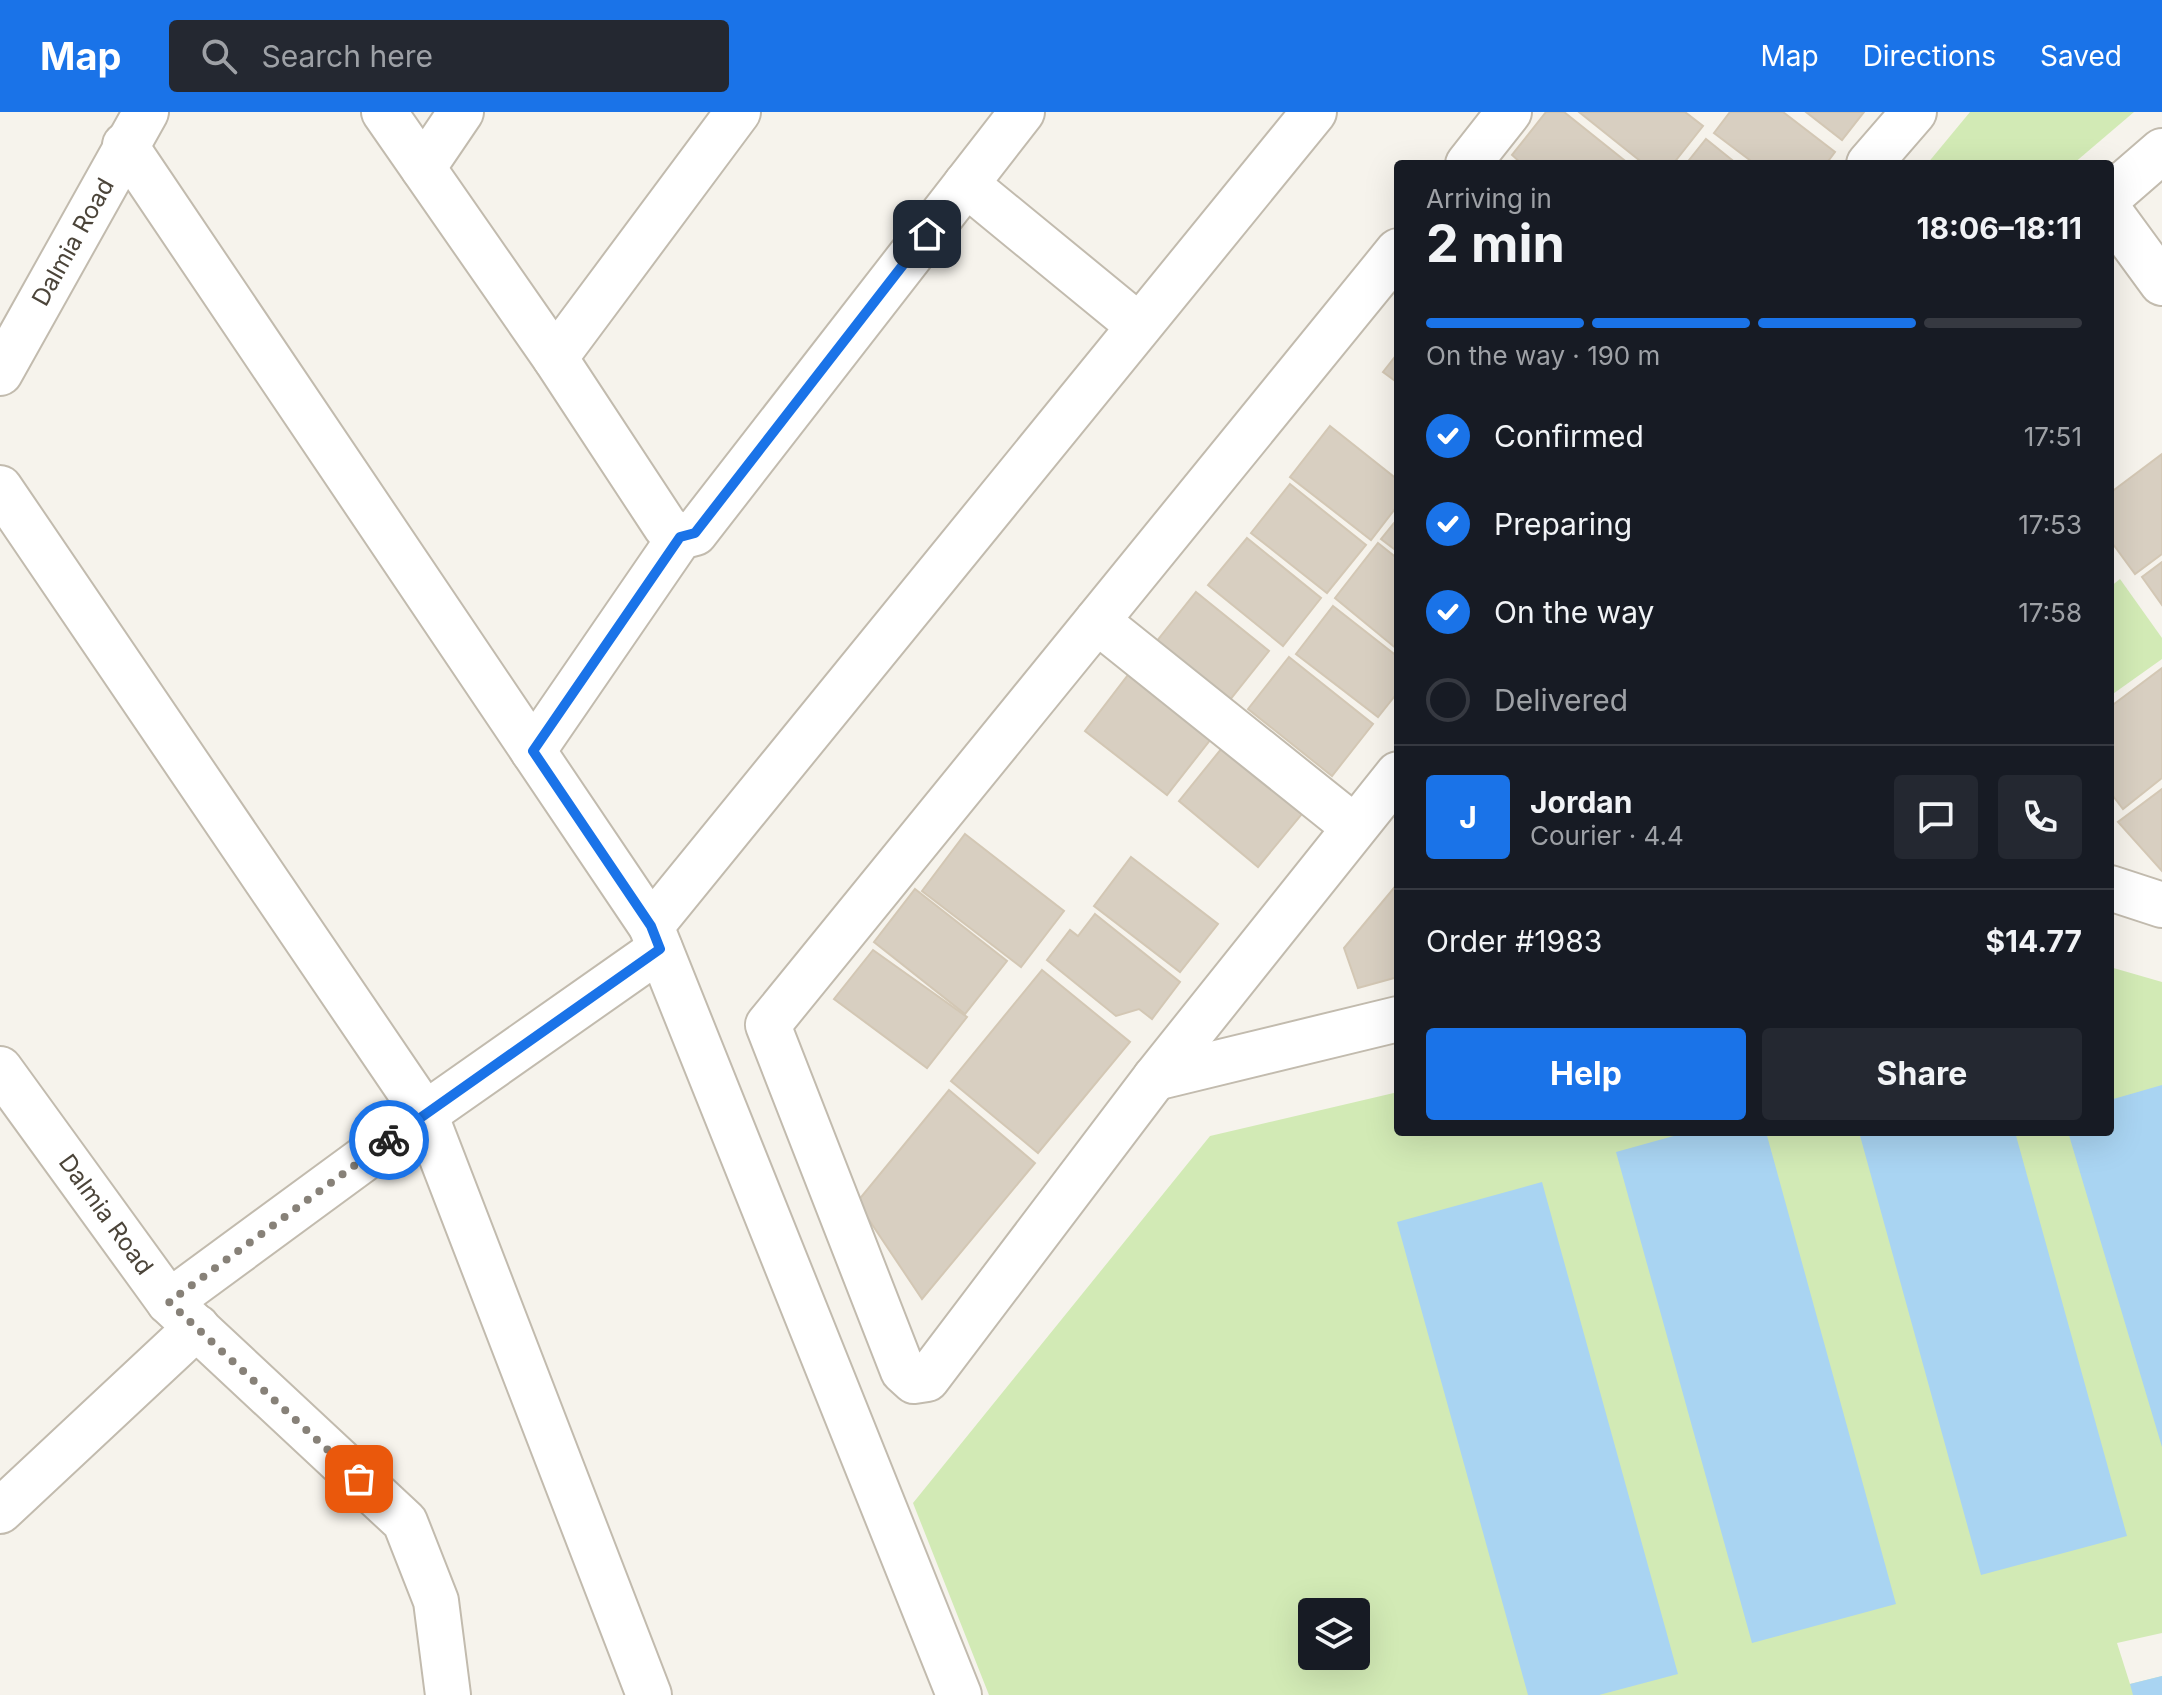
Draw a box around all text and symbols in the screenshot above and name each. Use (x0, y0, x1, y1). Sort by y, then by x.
search box (169, 20, 729, 92)
text: Map (40, 33, 121, 79)
icon: search (197, 34, 241, 78)
text: Search here (261, 38, 433, 74)
text: Map (1760, 39, 1819, 73)
text: Directions (1863, 39, 1996, 73)
text: Saved (2040, 39, 2122, 73)
street label: Dalmia Road (26, 173, 120, 311)
text: Arriving in (1426, 183, 1552, 214)
pin (893, 200, 961, 268)
text: 18:06–18:11 (1916, 210, 2082, 246)
icon: home (905, 212, 949, 256)
text: 2 min (1426, 212, 1565, 275)
text: On the way · 190 m (1426, 340, 1660, 371)
icon: check (1426, 414, 1470, 458)
text: Confirmed (1494, 418, 1644, 454)
text: 17:51 (2024, 421, 2082, 452)
icon: check (1426, 502, 1470, 546)
text: Preparing (1494, 506, 1632, 542)
text: 17:53 (2018, 509, 2082, 540)
icon: check (1426, 590, 1470, 634)
text: On the way (1494, 594, 1654, 630)
text: 17:58 (2018, 597, 2082, 628)
text: Delivered (1494, 682, 1628, 718)
button: chat (1894, 775, 1978, 859)
button: phone (1998, 775, 2082, 859)
text: Jordan (1530, 784, 1632, 820)
text: J (1459, 799, 1477, 835)
text: Courier · 4.4 (1530, 820, 1684, 851)
text: Order #1983 (1426, 923, 1602, 959)
text: $14.77 (1985, 923, 2082, 959)
button: Help (1426, 1028, 1746, 1120)
button: Share (1762, 1028, 2082, 1120)
courier (349, 1100, 429, 1180)
icon: bike (367, 1118, 411, 1162)
street label: Dalmia Road (53, 1149, 159, 1280)
pin (325, 1445, 393, 1513)
icon: bag (337, 1457, 381, 1501)
map controls (1298, 1598, 1370, 1670)
button: layers (1298, 1598, 1370, 1670)

